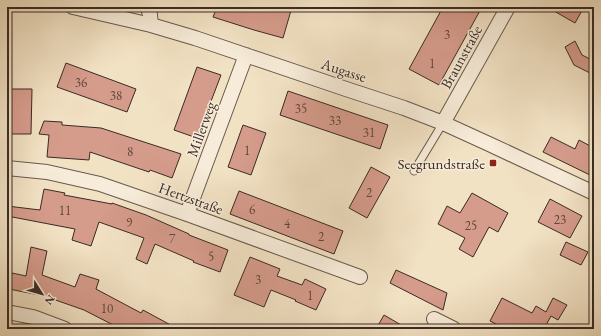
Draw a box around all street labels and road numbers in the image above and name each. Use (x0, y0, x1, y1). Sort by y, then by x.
street label: Braunstraße (436, 22, 486, 92)
street label: Augasse (318, 53, 369, 86)
street label: Millerweg (182, 98, 220, 159)
street label: Hertzstraße (156, 178, 226, 218)

